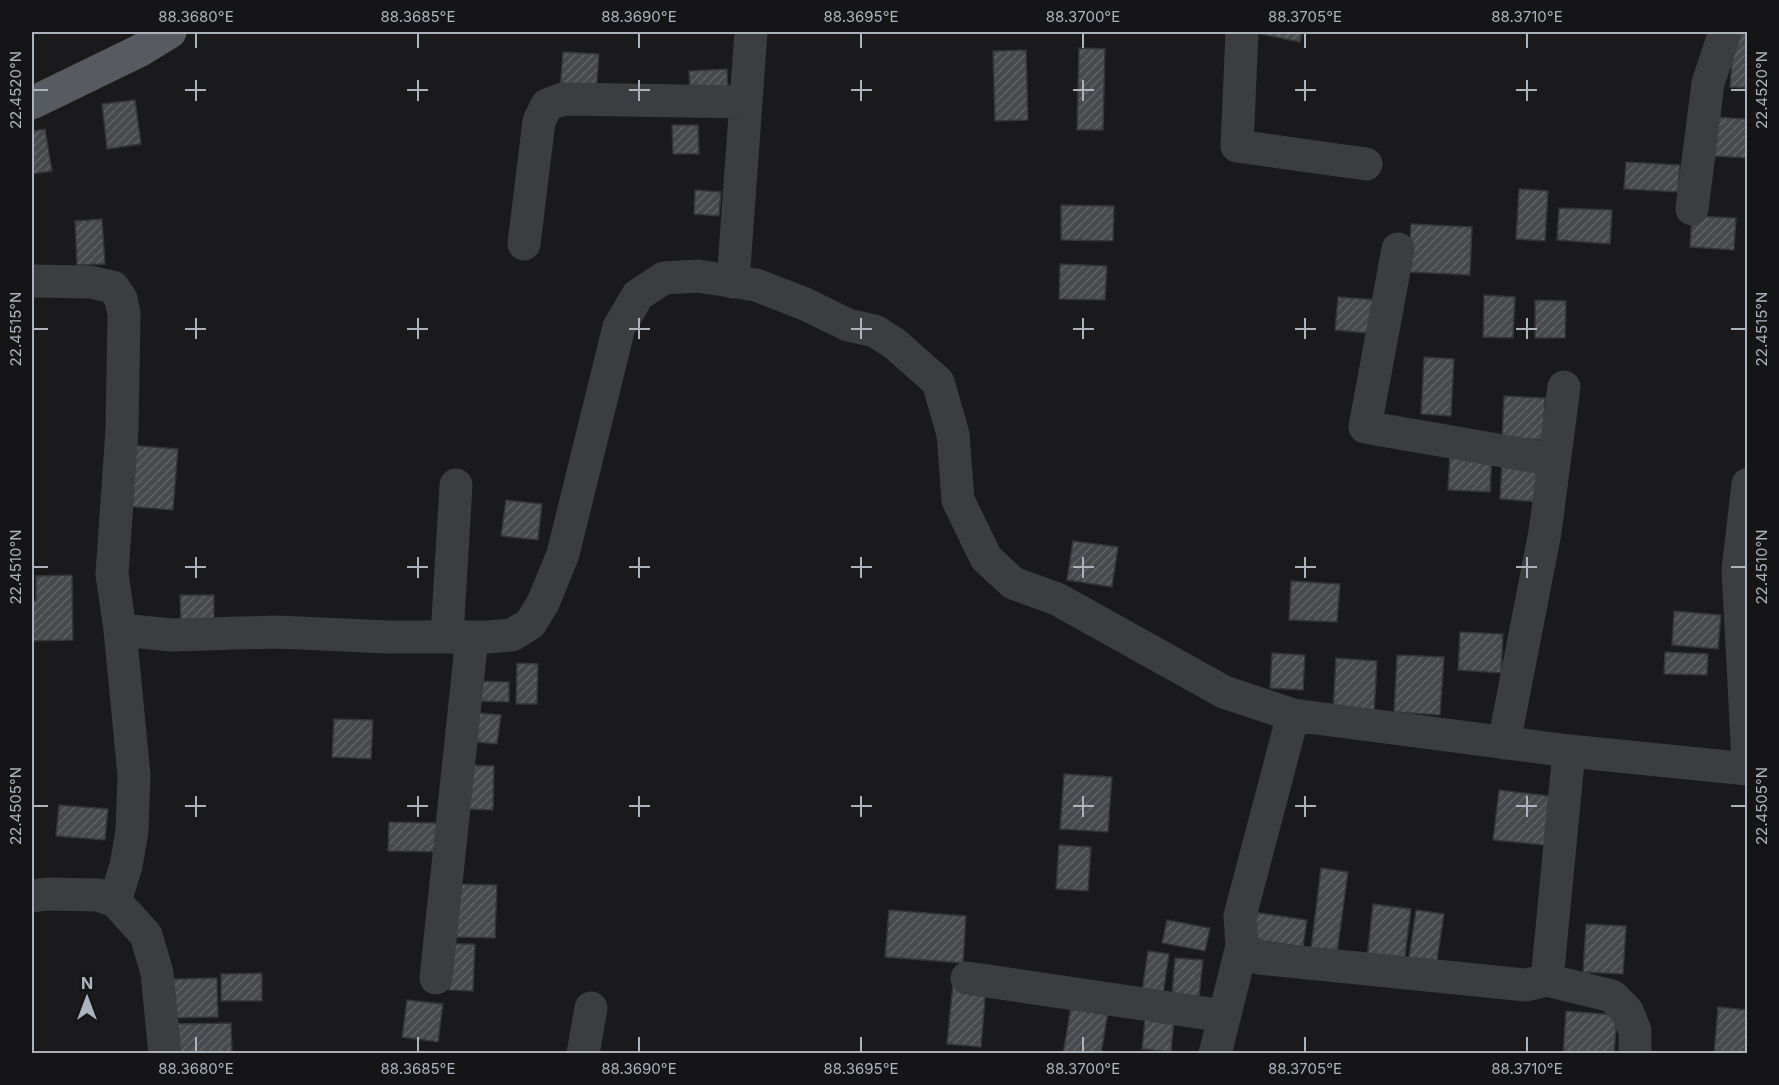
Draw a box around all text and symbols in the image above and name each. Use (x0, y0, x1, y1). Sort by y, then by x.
text: 88.3680°E (158, 7, 234, 26)
text: 88.3685°E (381, 7, 455, 26)
text: 88.3690°E (601, 7, 677, 26)
text: 88.3695°E (824, 7, 898, 26)
text: 88.3700°E (1046, 7, 1120, 26)
text: 88.3705°E (1268, 7, 1342, 26)
text: 88.3710°E (1491, 7, 1563, 26)
text: 22.4520°N (6, 51, 25, 129)
text: 22.4520°N (1752, 51, 1771, 129)
text: 22.4515°N (6, 292, 25, 366)
text: 22.4515°N (1752, 292, 1771, 366)
text: 22.4510°N (6, 529, 25, 605)
text: 22.4510°N (1752, 529, 1771, 605)
text: 22.4505°N (6, 767, 25, 845)
text: 22.4505°N (1752, 767, 1771, 845)
north arrow (57, 968, 117, 1028)
text: N (81, 973, 93, 993)
text: 88.3680°E (158, 1059, 234, 1078)
text: 88.3685°E (381, 1059, 455, 1078)
text: 88.3690°E (601, 1059, 677, 1078)
text: 88.3695°E (824, 1059, 898, 1078)
text: 88.3700°E (1046, 1059, 1120, 1078)
text: 88.3705°E (1268, 1059, 1342, 1078)
text: 88.3710°E (1491, 1059, 1563, 1078)

